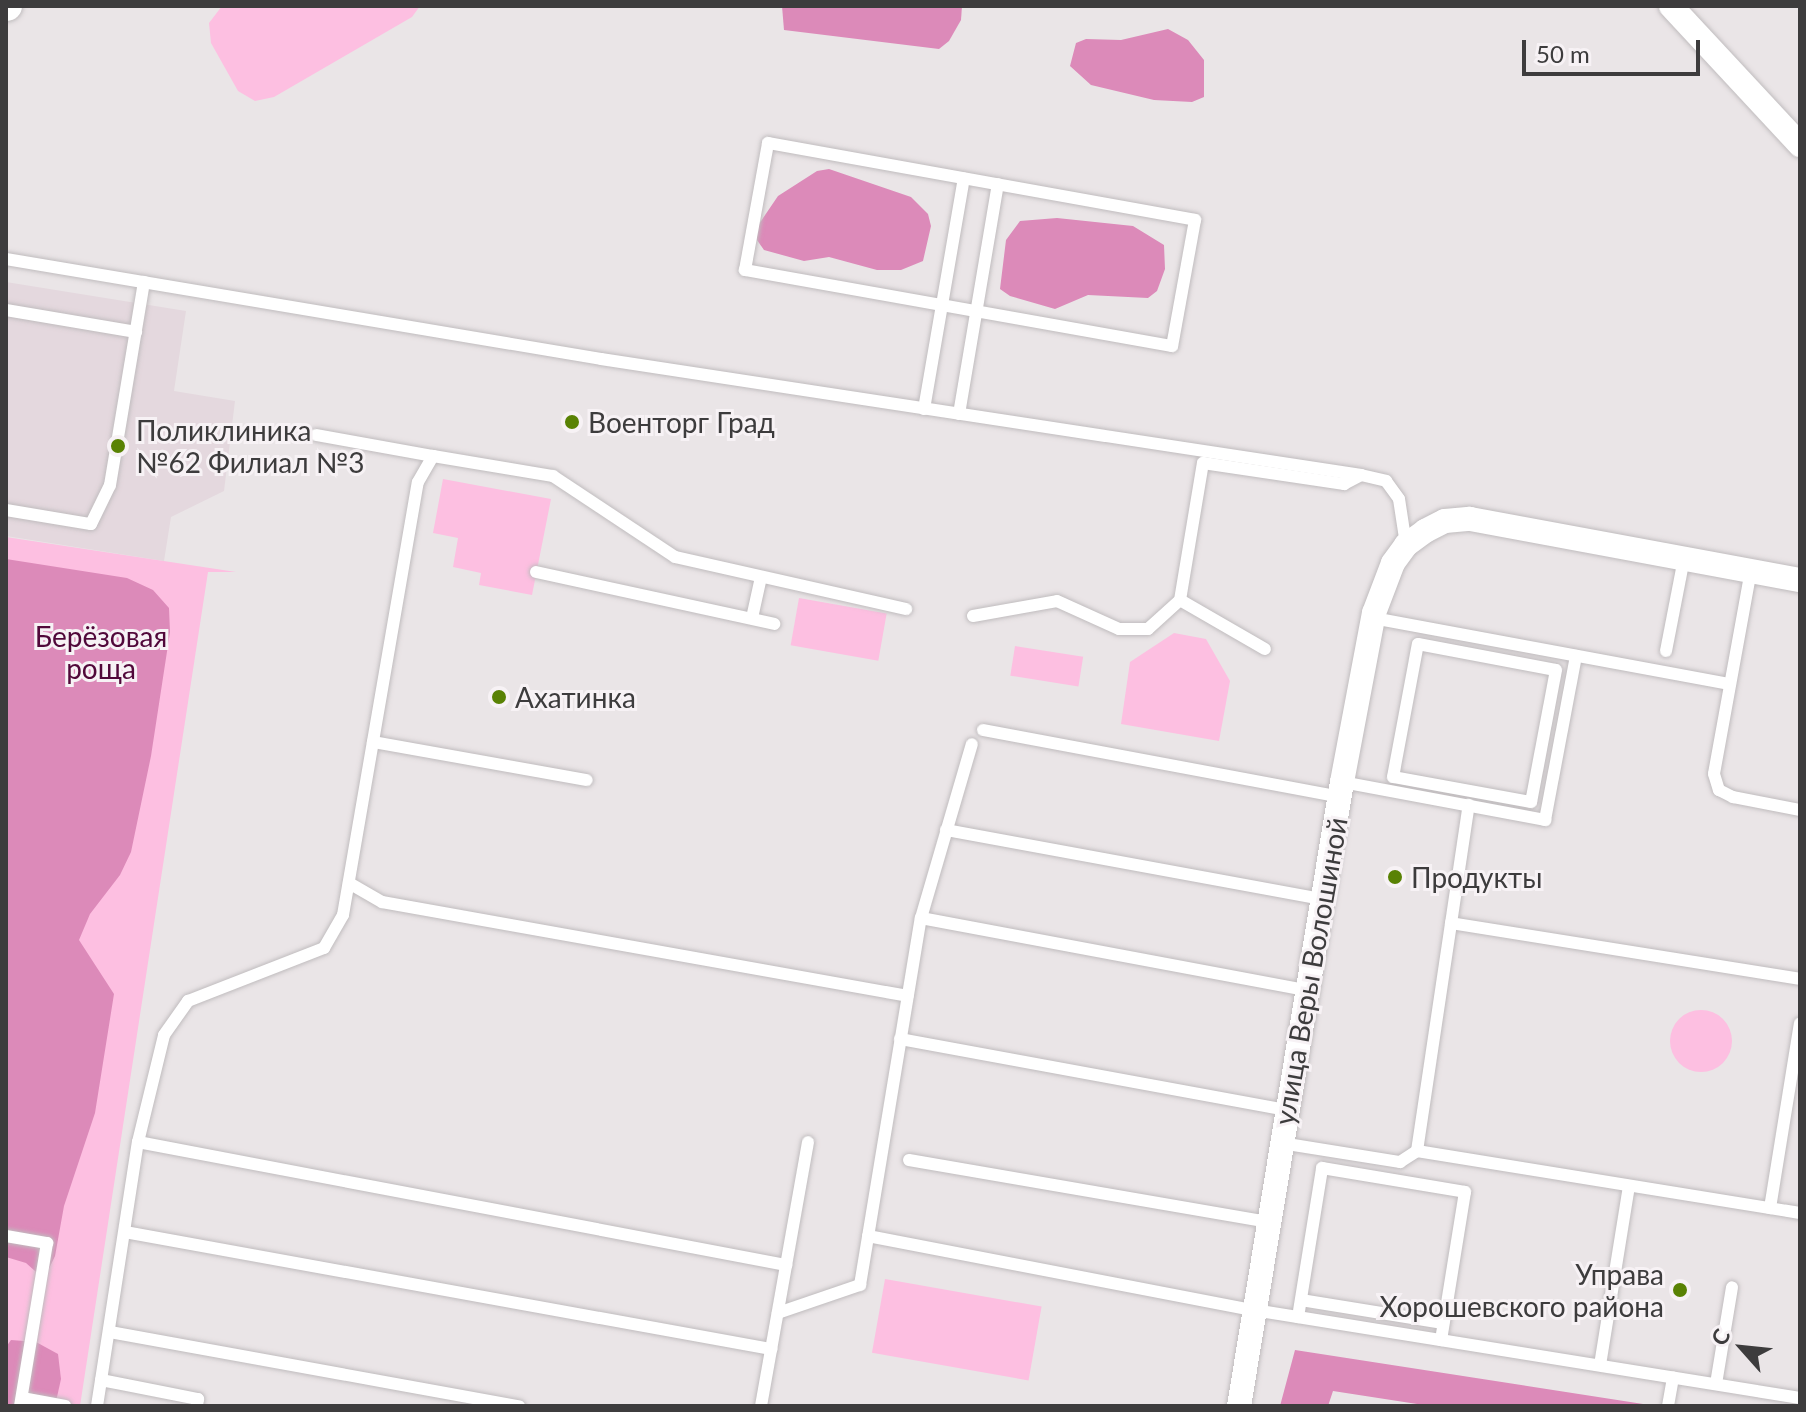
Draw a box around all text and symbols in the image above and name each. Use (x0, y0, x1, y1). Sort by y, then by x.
scale bar (1526, 24, 1704, 74)
text: 50 m (1536, 39, 1590, 68)
place label: Военторг Град (588, 405, 775, 439)
place label: Поликлиника №62 Филиал №3 (136, 413, 364, 479)
marker: Военторг Град (563, 413, 581, 431)
marker: Поликлиника №62 Филиал №3 (107, 435, 129, 457)
park label: Берёзовая роща (35, 619, 167, 685)
place label: Ахатинка (515, 680, 636, 714)
marker: Ахатинка (490, 688, 508, 706)
street label: улица Веры Волошиной (1266, 815, 1354, 1127)
place label: Продукты (1411, 860, 1542, 894)
marker: Продукты (1386, 868, 1404, 886)
place label: Управа Хорошевского района (1379, 1257, 1664, 1323)
marker: Управа Хорошевского района (1671, 1281, 1689, 1299)
north arrow (1702, 1308, 1782, 1388)
text: С (1705, 1324, 1736, 1349)

